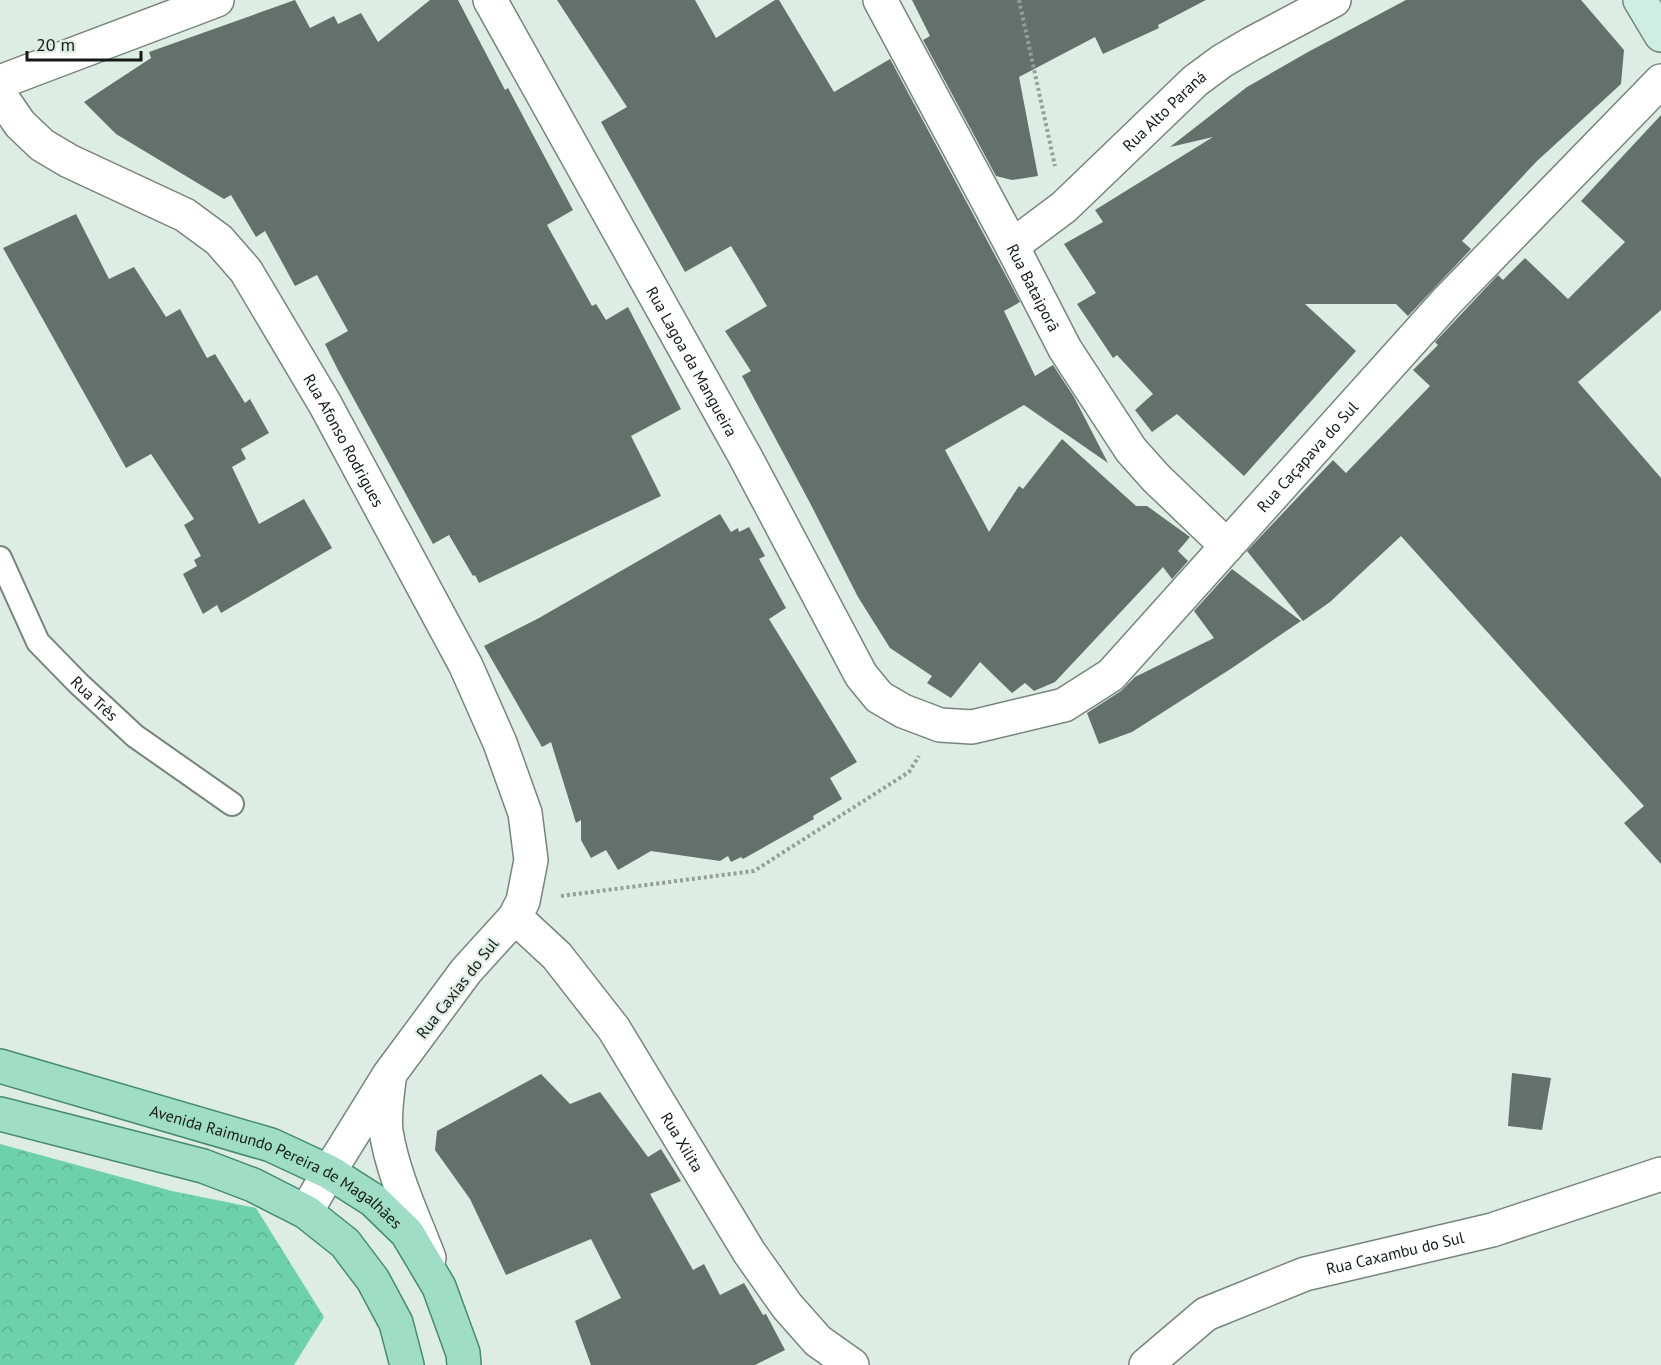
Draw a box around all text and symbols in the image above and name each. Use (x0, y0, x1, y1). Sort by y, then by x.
scale bar (27, 24, 141, 62)
text: 20 m (36, 33, 75, 56)
street label: Rua Alto Paraná (1118, 66, 1210, 155)
street label: Rua Bataiporã (1003, 240, 1064, 335)
street label: Rua Lagoa da Mangueira (642, 283, 742, 440)
street label: Rua Afonso Rodrigues (299, 370, 389, 511)
street label: Rua Caçapava do Sul (1252, 397, 1362, 516)
street label: Rua Três (67, 672, 122, 725)
street label: Rua Caxias do Sul (412, 934, 503, 1042)
street label: Avenida Raimundo Pereira de Magalhães (148, 1100, 407, 1233)
street label: Rua Xilita (657, 1108, 708, 1176)
street label: Rua Caxambu do Sul (1324, 1227, 1466, 1279)

